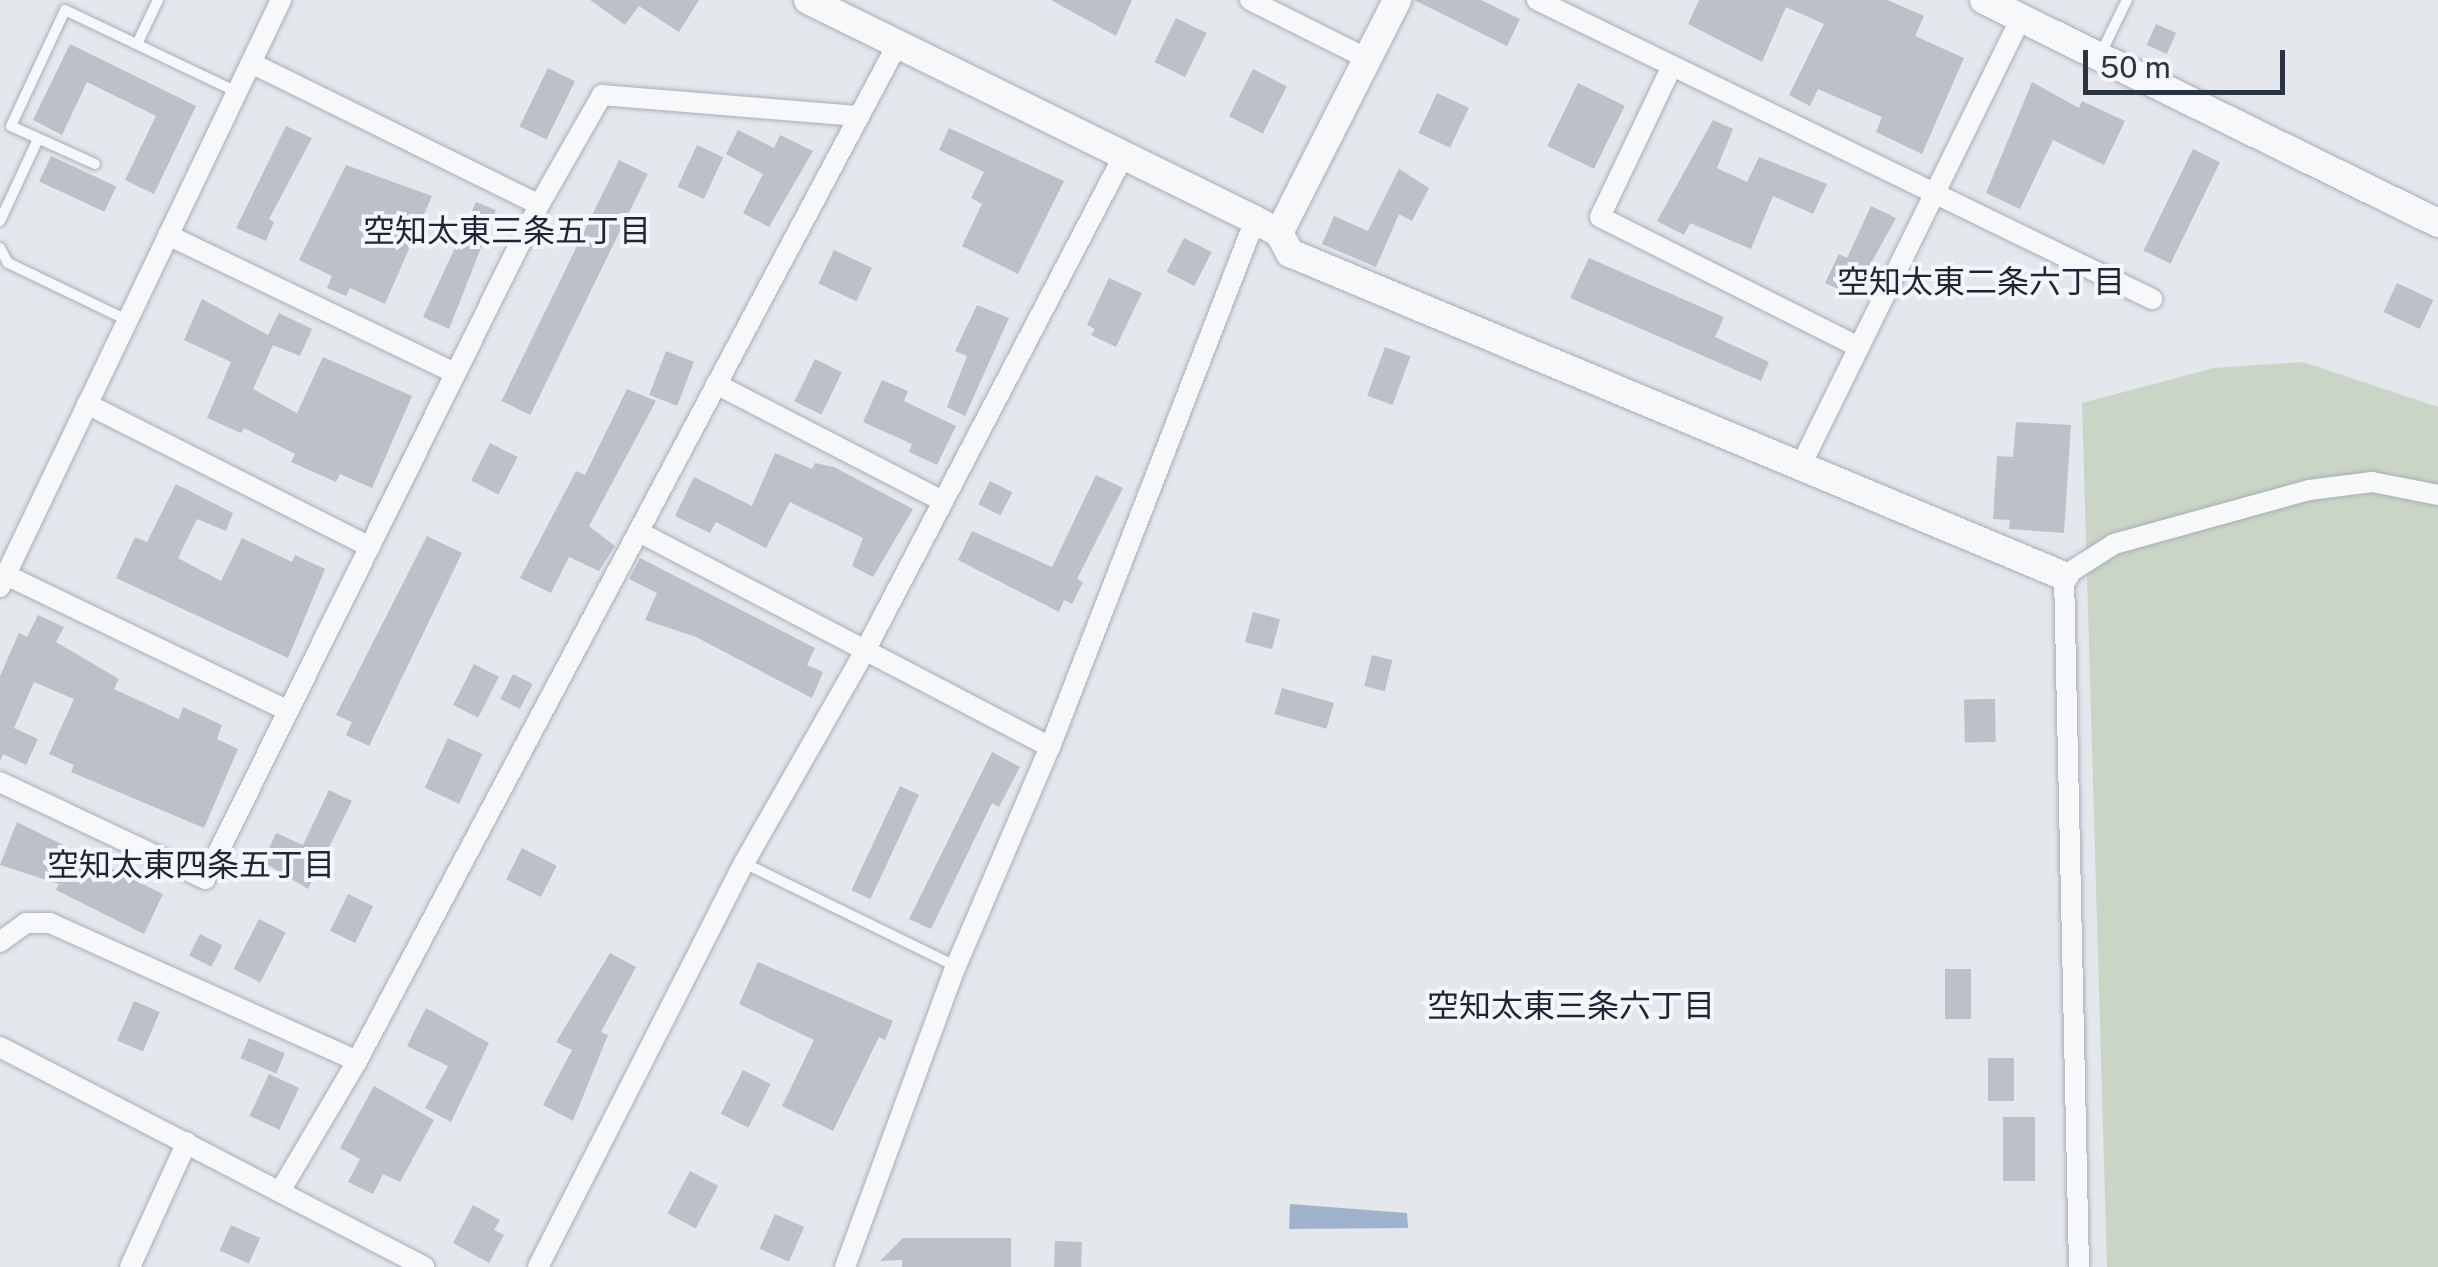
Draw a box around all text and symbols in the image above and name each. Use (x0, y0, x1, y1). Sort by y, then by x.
scale bar (2088, 30, 2290, 92)
text: 50 m (2100, 49, 2171, 85)
district label: 空知太東三条五丁目 (363, 212, 651, 250)
district label: 空知太東二条六丁目 (1837, 263, 2125, 301)
district label: 空知太東四条五丁目 (47, 846, 335, 884)
district label: 空知太東三条六丁目 (1427, 987, 1715, 1025)

